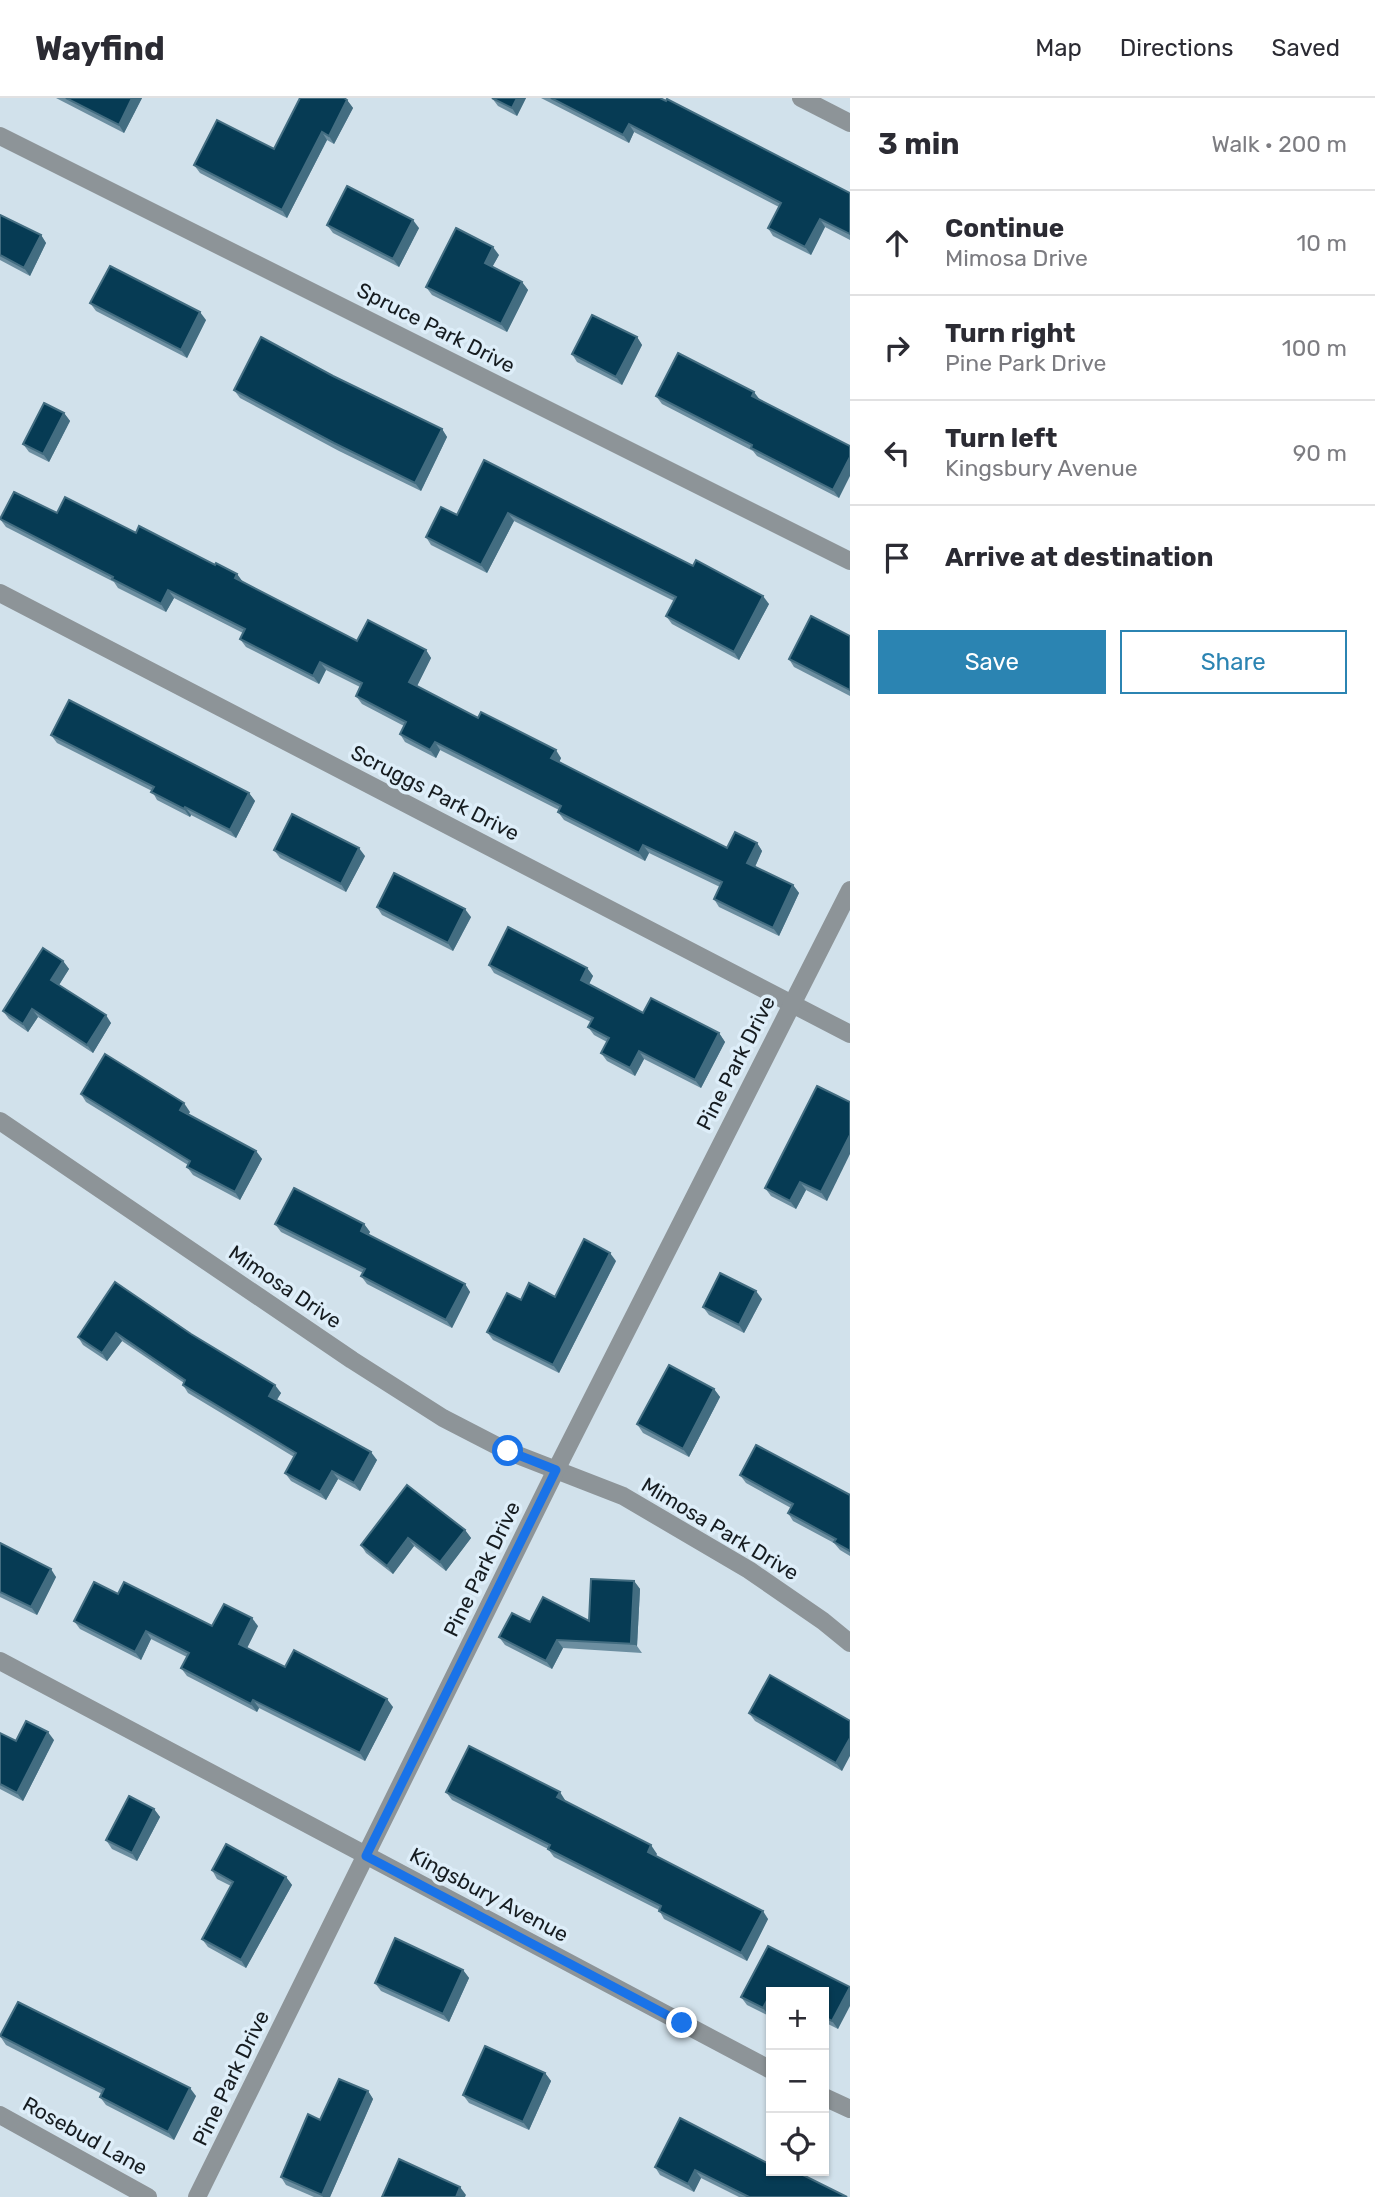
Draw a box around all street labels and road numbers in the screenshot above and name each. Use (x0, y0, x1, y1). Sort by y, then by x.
street label: Spruce Park Drive (353, 277, 519, 378)
street label: Scruggs Park Drive (347, 739, 523, 846)
street label: Pine Park Drive (691, 991, 780, 1134)
street label: Mimosa Drive (224, 1240, 346, 1333)
street label: Mimosa Park Drive (637, 1472, 803, 1585)
street label: Pine Park Drive (438, 1497, 525, 1640)
street label: Kingsbury Avenue (406, 1842, 573, 1947)
street label: Pine Park Drive (187, 2006, 274, 2149)
street label: Rosebud Lane (18, 2091, 152, 2180)

